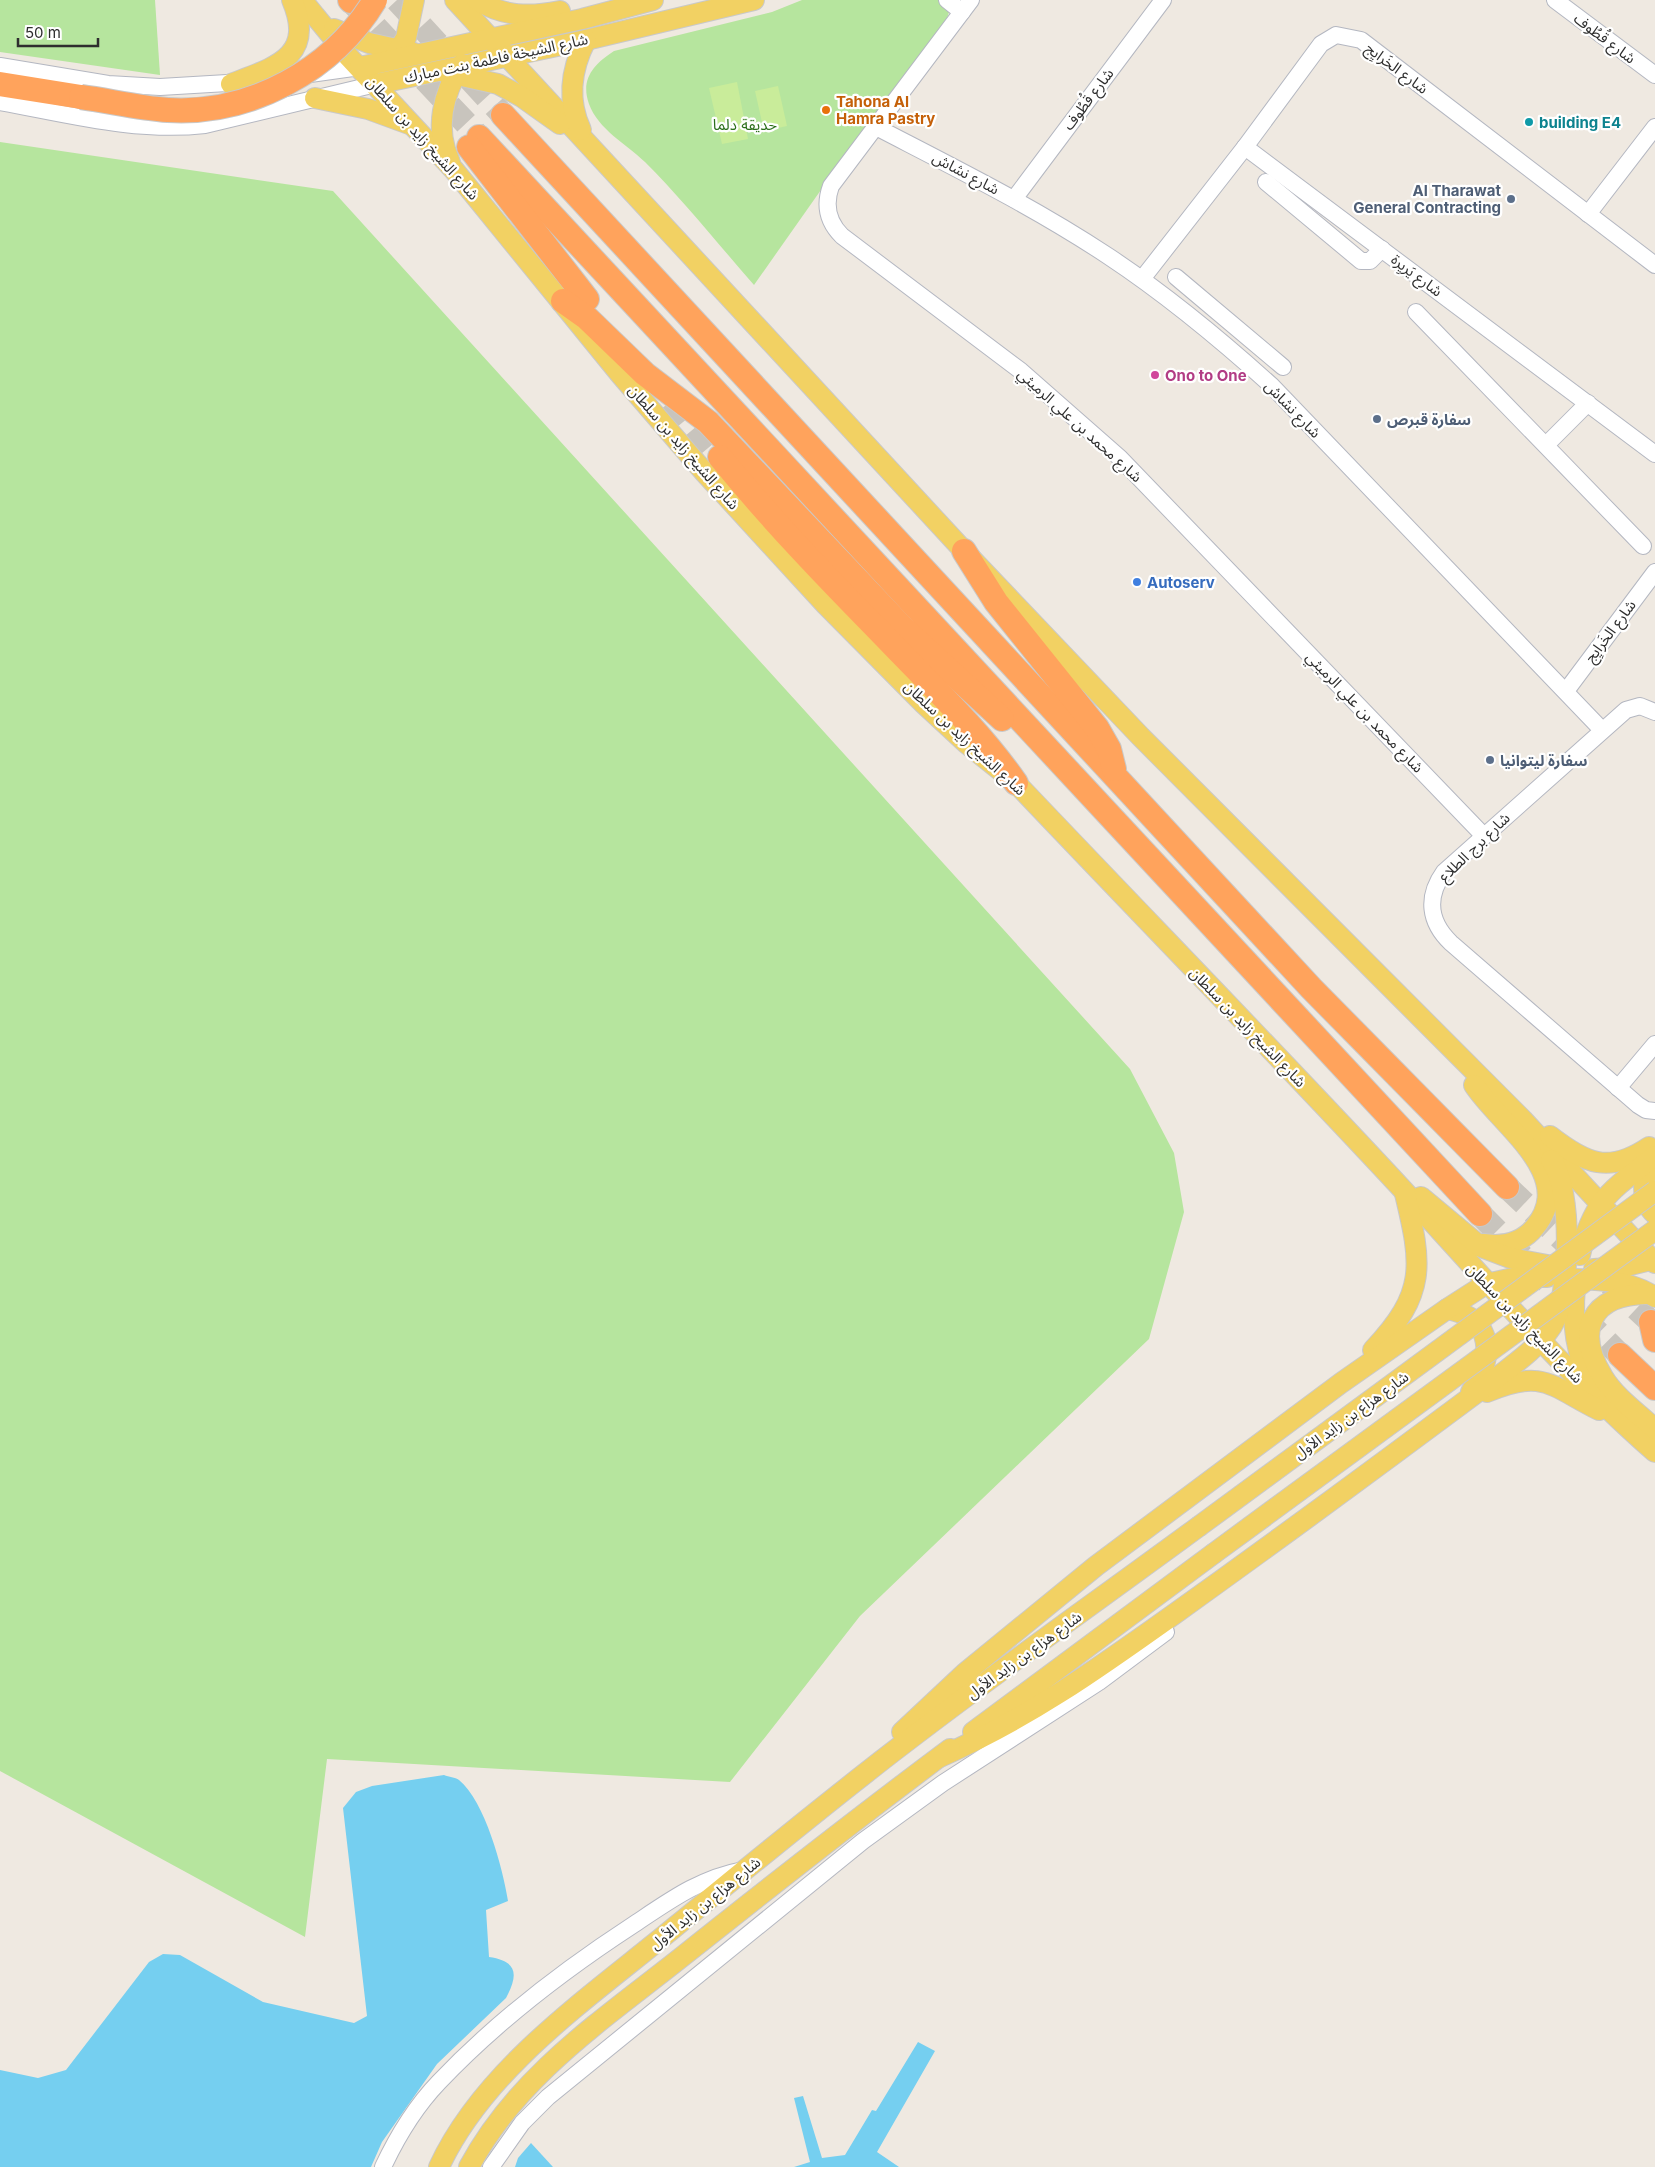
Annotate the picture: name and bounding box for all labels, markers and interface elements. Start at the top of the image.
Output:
street label: شارع قُطُوف [1568,7,1641,70]
scale bar [18,15,98,47]
text: 50 m [25,23,61,42]
street label: شارع الشيخة فاطمة بنت مبارك [402,29,590,90]
street label: شارع الخَرايِج [1360,38,1432,100]
street label: شارع قُطُوف [1057,63,1120,136]
street label: شارع الشيخ زايد بن سلطان [360,72,484,206]
place label: Tahona Al Hamra Pastry [836,92,935,128]
marker: Tahona Al Hamra Pastry [820,104,832,116]
place label: building E4 [1539,113,1621,132]
park label: حديقة دلما [713,115,777,134]
marker: building E4 [1523,116,1535,128]
street label: شارع نشاش [928,148,1003,201]
place label: Al Tharawat General Contracting [1353,181,1502,217]
marker: Al Tharawat General Contracting [1505,193,1517,205]
street label: شارع يَريِرة [1386,250,1447,303]
street label: شارع محمد بن علي الرميثي [1012,364,1146,488]
place label: Ono to One [1165,366,1247,385]
marker: Ono to One [1149,369,1161,381]
street label: شارع نشاش [1259,376,1325,444]
street label: شارع الشيخ زايد بن سلطان [622,381,744,516]
place label: سفارة قبرص [1387,410,1471,429]
marker: سفارة قبرص [1371,413,1383,425]
place label: Autoserv [1147,573,1215,592]
marker: Autoserv [1131,576,1143,588]
street label: شارع الخَرايِج [1580,596,1642,668]
street label: شارع محمد بن علي الرميثي [1300,647,1428,779]
street label: شارع الشيخ زايد بن سلطان [898,677,1030,802]
place label: سفارة ليتوانيا [1500,751,1587,770]
marker: سفارة ليتوانيا [1484,754,1496,766]
street label: شارع برج الطلاع [1434,808,1516,888]
street label: شارع الشيخ زايد بن سلطان [1184,963,1310,1093]
street label: شارع الشيخ زايد بن سلطان [1461,1259,1587,1389]
street label: شارع هزاع بن زايد الأول [1290,1367,1414,1465]
street label: شارع هزاع بن زايد الأول [963,1607,1087,1705]
street label: شارع هزاع بن زايد الأول [646,1852,766,1956]

